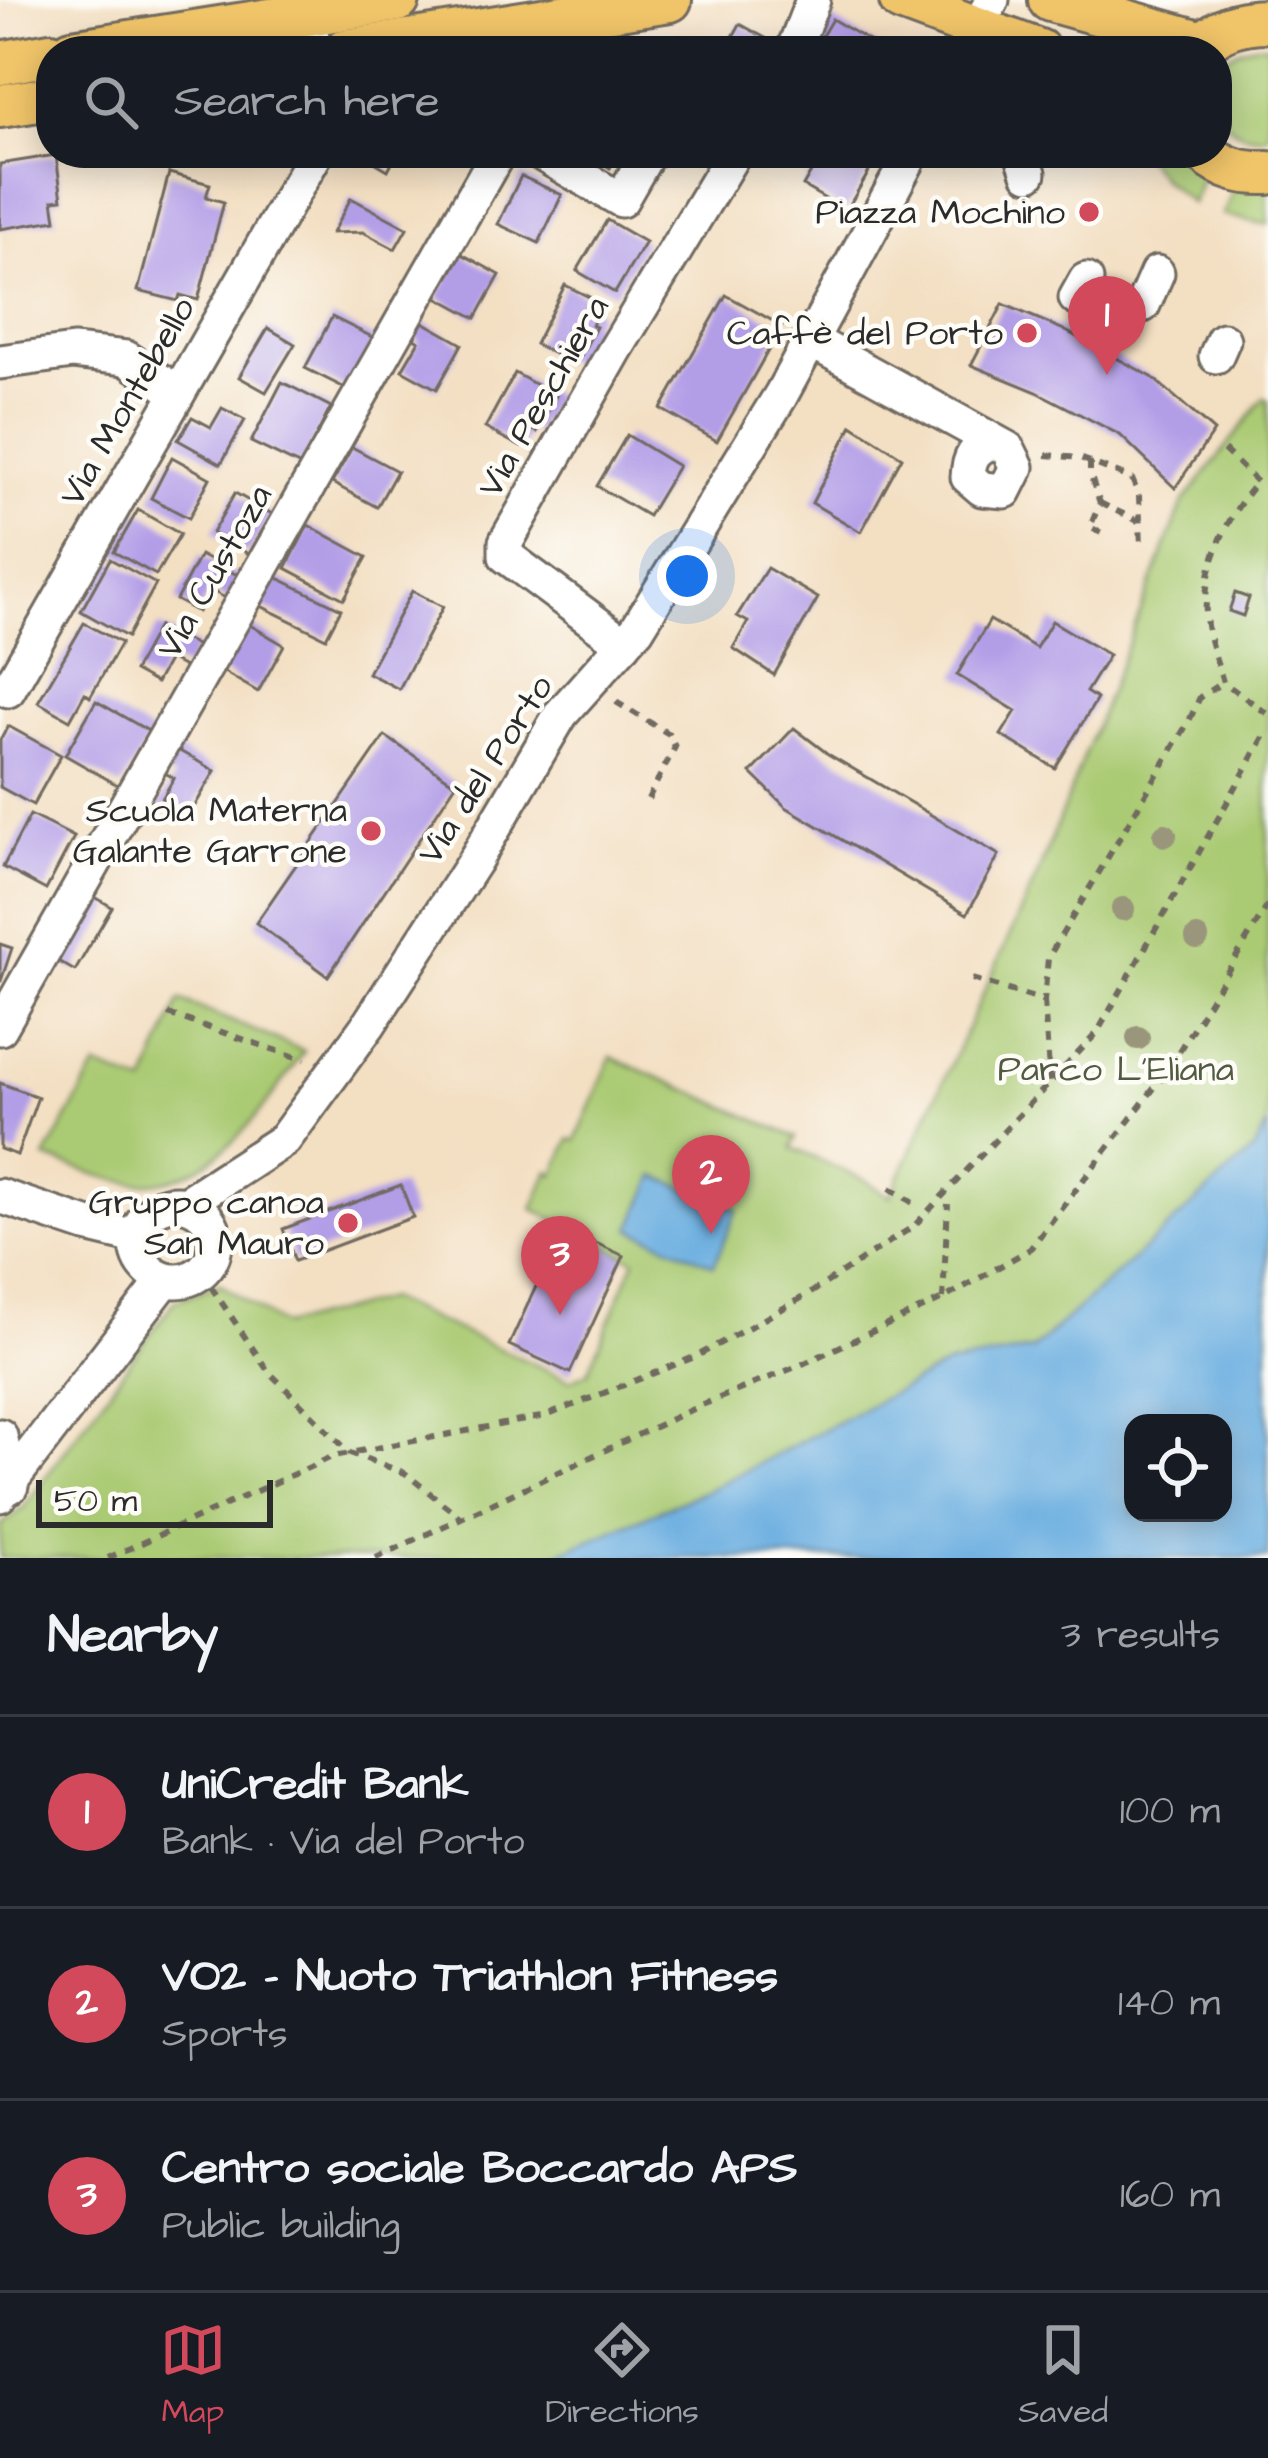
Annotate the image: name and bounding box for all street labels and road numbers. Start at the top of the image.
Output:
street label: Via Peschiera [466,287,622,507]
street label: Via Montebello [47,288,209,516]
street label: Via Custoza [145,475,285,669]
street label: Via del Porto [406,665,566,875]

